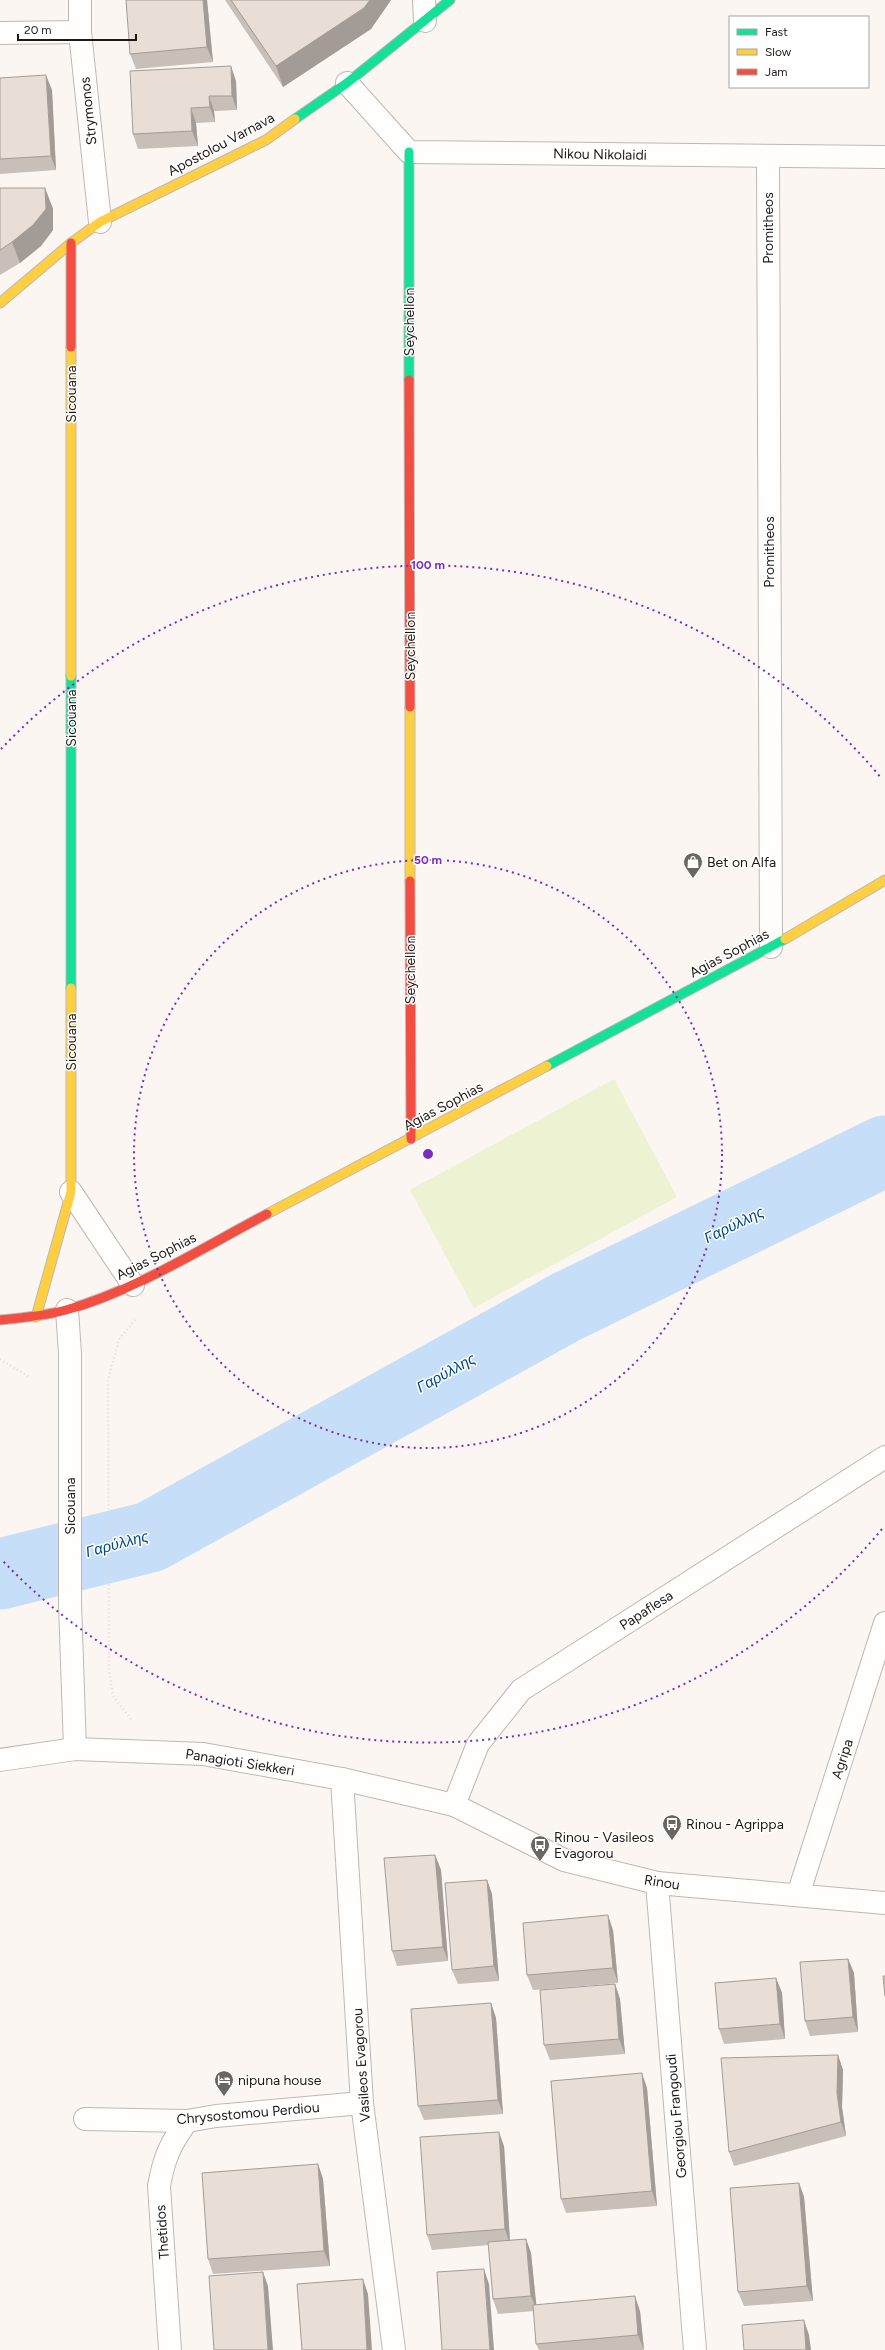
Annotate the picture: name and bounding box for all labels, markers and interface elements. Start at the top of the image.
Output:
scale bar [18,16,136,42]
legend [729,16,869,88]
text: 20 m [24,23,52,37]
text: Fast [765,25,788,39]
text: Slow [765,45,792,59]
text: Jam [765,65,788,79]
street label: Strymonos [76,76,101,146]
street label: Apostolou Varnava [165,109,277,180]
street label: Nikou Nikolaidi [553,145,647,164]
street label: Promitheos [760,192,777,264]
street label: Seychellon [401,288,418,356]
street label: Sicouana [63,365,80,423]
street label: Promitheos [761,516,778,588]
text: 100 m [411,558,445,572]
street label: Seychellon [402,612,419,680]
street label: Sicouana [63,689,80,747]
shop icon: Bet on Alfa [682,851,704,879]
text: 50 m [414,853,442,867]
place label: Bet on Alfa [707,854,776,871]
street label: Agias Sophias [687,925,772,982]
street label: Seychellon [402,936,419,1004]
street label: Sicouana [63,1013,80,1071]
street label: Agias Sophias [401,1078,486,1135]
centre of rings [421,1147,435,1161]
water label: Γαρύλλης [701,1203,767,1247]
street label: Agias Sophias [113,1229,199,1284]
water label: Γαρύλλης [413,1349,479,1396]
street label: Sicouana [62,1477,79,1535]
water label: Γαρύλλης [84,1527,151,1561]
street label: Papaflesa [616,1587,676,1634]
street label: Agripa [828,1737,857,1781]
street label: Panagioti Siekkeri [184,1745,296,1780]
bus stop icon: Rinou - Agrippa [661,1813,683,1841]
place label: Rinou - Agrippa [686,1816,784,1833]
place label: Rinou - Vasileos Evagorou [554,1829,654,1862]
bus stop icon: Rinou - Vasileos Evagorou [529,1834,551,1862]
street label: Rinou [643,1871,681,1894]
street label: Vasileos Evagorou [349,2007,374,2123]
street label: Georgiou Frangoudi [663,2053,690,2179]
hotel icon: nipuna house [213,2069,235,2097]
place label: nipuna house [238,2072,322,2089]
street label: Chrysostomou Perdiou [176,2099,320,2128]
street label: Thetidos [152,2204,173,2260]

